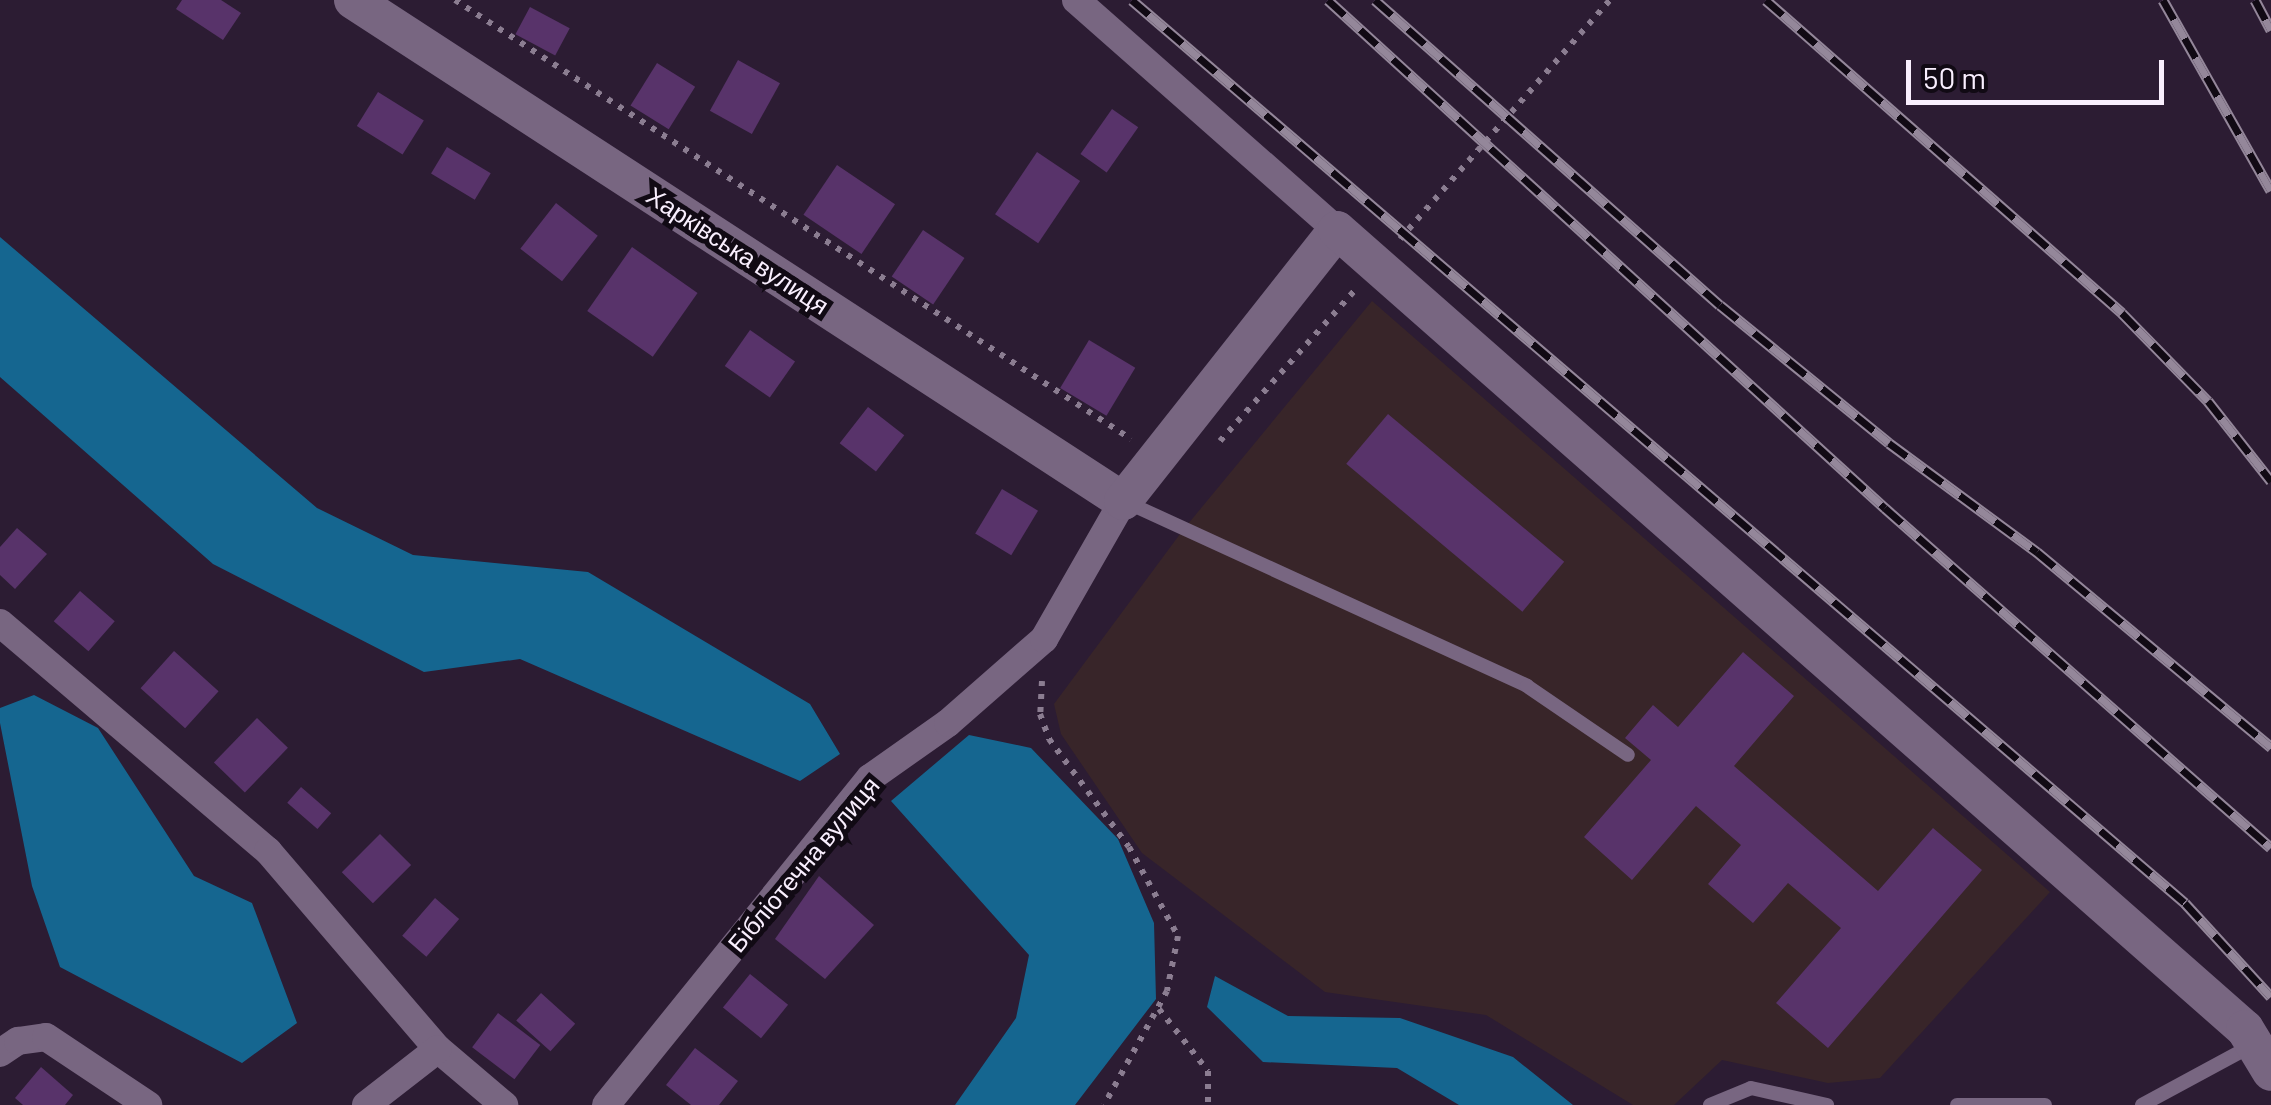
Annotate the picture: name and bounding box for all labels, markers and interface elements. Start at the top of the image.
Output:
scale bar [1911,40,2168,102]
text: 50 m [1923,59,1986,95]
street label: Харківська вулиця [641,180,835,320]
street label: Бібліотечна вулиця [721,770,885,958]

